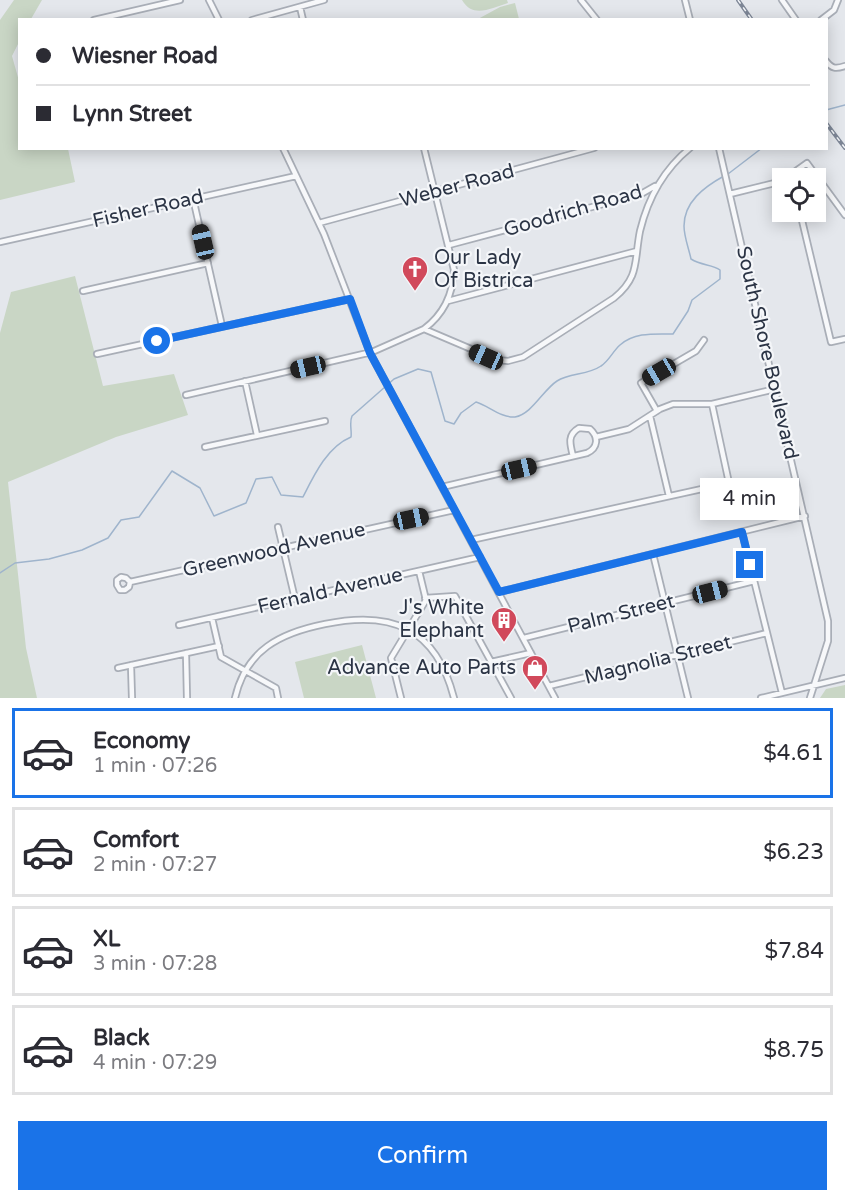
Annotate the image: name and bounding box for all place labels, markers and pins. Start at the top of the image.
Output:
place label: Our Lady Of Bistrica [434,246,533,293]
church icon: Our Lady Of Bistrica [400,254,430,292]
place label: J's White Elephant [399,596,484,643]
building icon: J's White Elephant [489,605,519,643]
shop icon: Advance Auto Parts [520,653,550,691]
place label: Advance Auto Parts [327,656,516,680]

